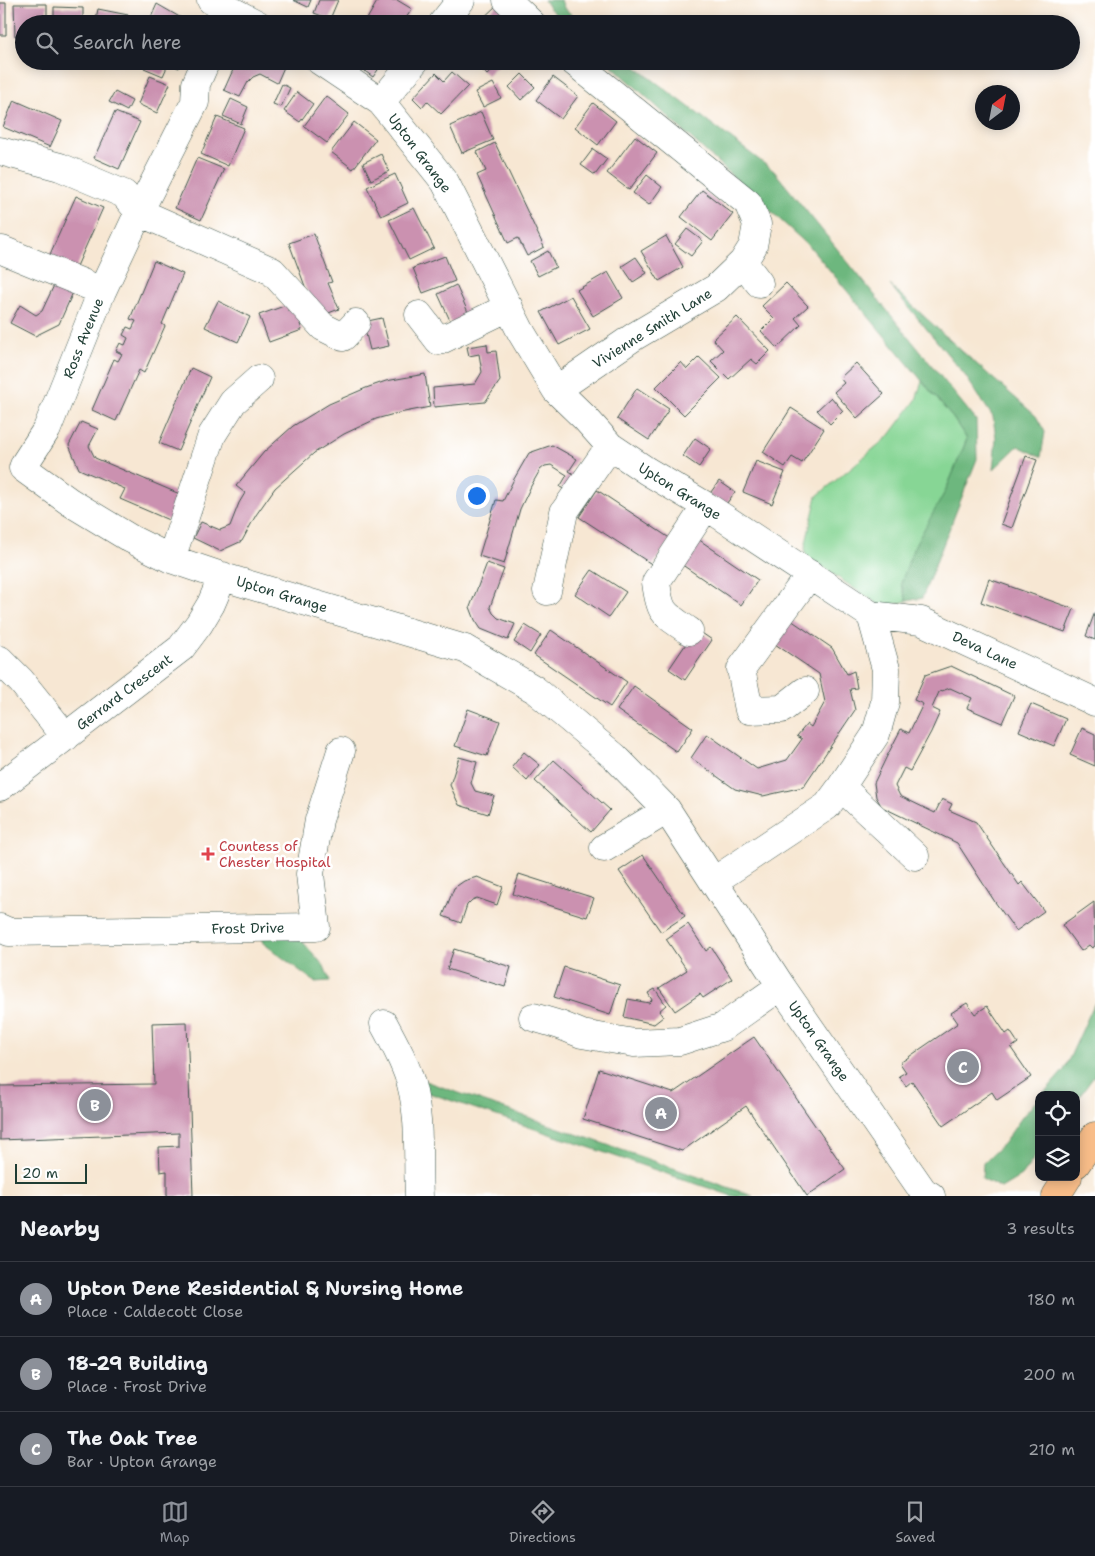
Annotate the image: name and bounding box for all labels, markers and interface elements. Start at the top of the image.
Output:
search box [15,15,1080,70]
icon: search [33,29,61,57]
text: Search here [73,30,182,55]
north arrow [975,85,1020,130]
street label: Upton Grange [384,110,456,196]
street label: Vivienne Smith Lane [589,284,715,372]
street label: Ross Avenue [59,295,107,381]
street label: Upton Grange [635,458,725,524]
your location [464,483,490,509]
street label: Upton Grange [234,572,330,616]
street label: Deva Lane [949,627,1021,673]
street label: Gerrard Crescent [72,650,176,734]
place label: Countess of Chester Hospital [219,837,331,871]
marker: Countess of Chester Hospital [201,847,215,861]
street label: Frost Drive [211,918,285,938]
street label: Upton Grange [785,997,854,1085]
pin: C [947,1048,979,1086]
pin: B [79,1086,111,1124]
map controls [1035,1091,1080,1181]
button: locate [1035,1091,1080,1136]
pin: A [645,1094,677,1132]
button: layers [1035,1136,1080,1181]
scale bar [15,1161,88,1184]
text: 20 m [22,1164,58,1182]
text: Nearby [20,1215,100,1243]
text: 3 results [1006,1218,1075,1239]
text: Upton Dene Residential & Nursing Home [67,1276,463,1301]
text: A [30,1289,42,1310]
text: 180 m [1027,1289,1075,1310]
text: Place · Caldecott Close [67,1301,243,1322]
text: 18-29 Building [67,1351,208,1376]
text: B [31,1364,41,1385]
text: 200 m [1023,1364,1075,1385]
text: Place · Frost Drive [67,1376,207,1397]
text: The Oak Tree [67,1426,198,1451]
text: C [31,1439,41,1460]
text: 210 m [1028,1439,1075,1460]
text: Bar · Upton Grange [67,1451,217,1472]
tab: Map [160,1498,190,1546]
tab: Directions [509,1498,576,1546]
tab: Saved [896,1498,935,1546]

